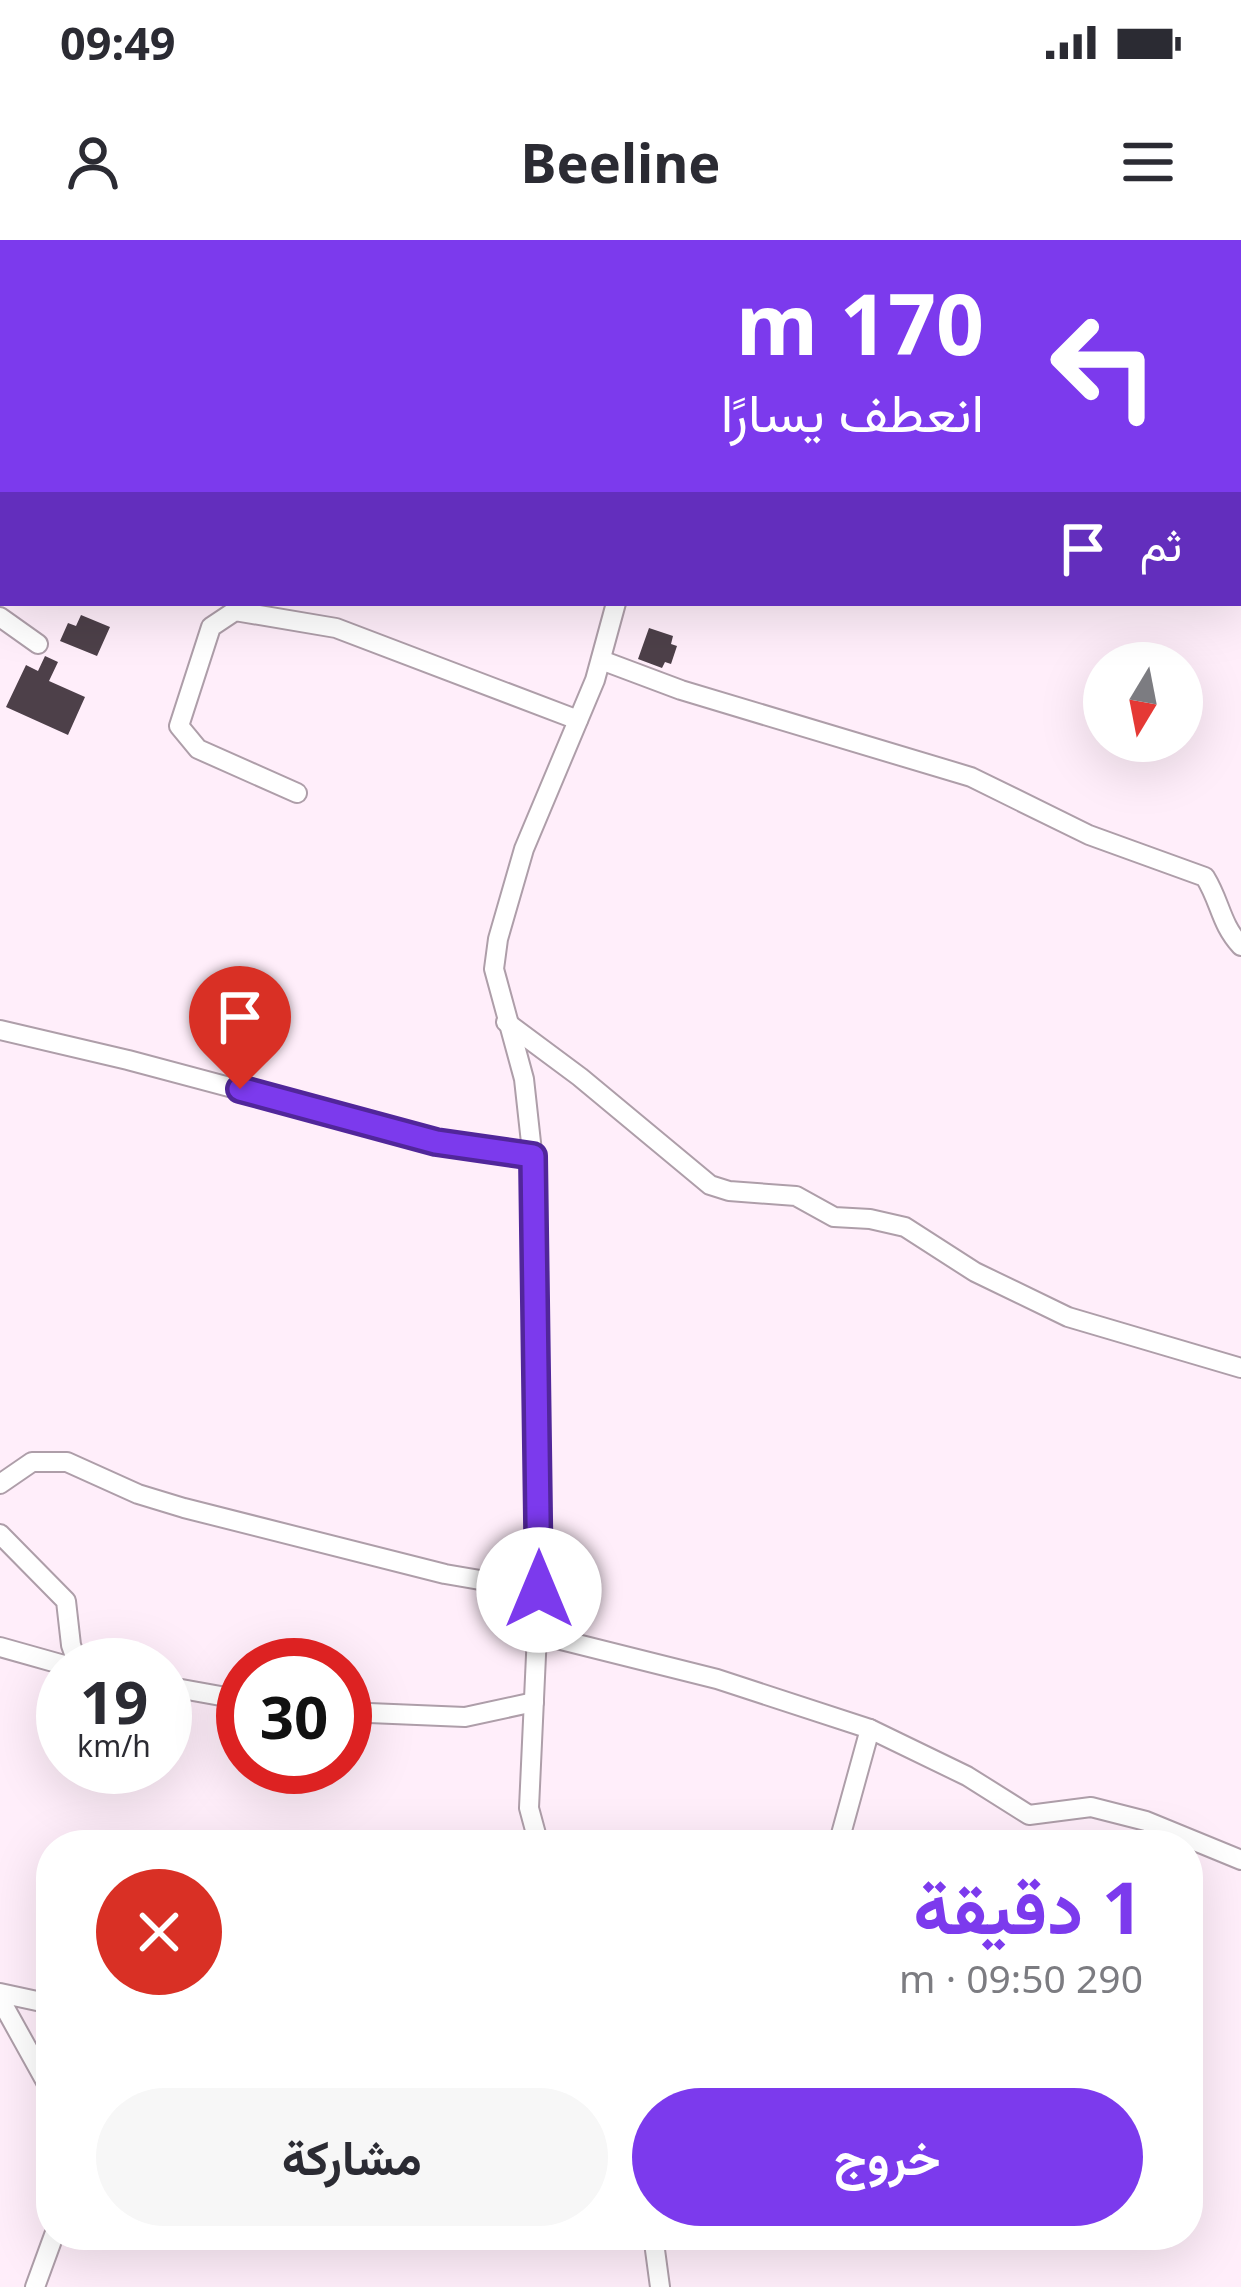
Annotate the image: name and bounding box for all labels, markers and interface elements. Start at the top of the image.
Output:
text: 09:49 [60,12,176,73]
text: Beeline [521,125,720,199]
icon: person [60,129,126,195]
icon: menu [1115,129,1181,195]
text: 170 m [736,265,984,380]
icon: left [1026,288,1182,444]
text: انعطف يسارًا [721,374,984,448]
text: ثم [1140,513,1182,574]
icon: arrive [1050,516,1116,582]
north arrow [1083,642,1203,762]
map controls [1083,642,1203,762]
pin [189,966,291,1089]
icon: arrive [207,984,273,1050]
position arrow [476,1527,602,1653]
speed limit sign: 30 [216,1638,372,1794]
text: 19 [80,1660,148,1742]
text: km/h [77,1725,151,1766]
text: 1 دقيقة [913,1857,1143,1955]
button: close [96,1869,222,1995]
text: 290 m · 09:50 [899,1951,1143,2004]
button: مشاركة [96,2088,608,2226]
button: خروج [632,2088,1143,2226]

